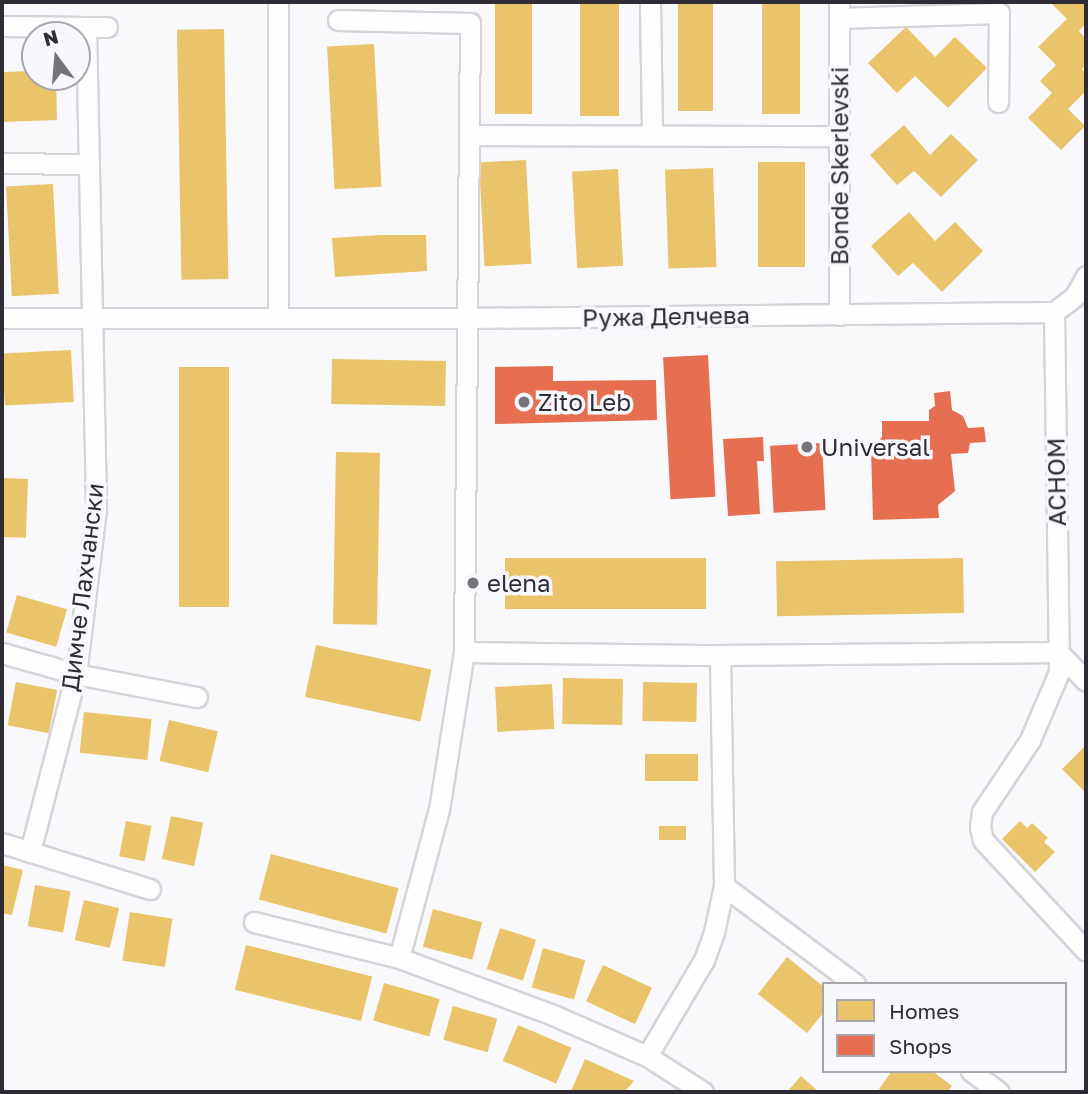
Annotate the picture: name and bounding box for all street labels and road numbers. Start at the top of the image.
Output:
street label: Bonde Skerlevski [825,67,853,265]
street label: Ружа Делчева [582,300,750,332]
street label: АСНОМ [1041,437,1071,527]
street label: Димче Лахчански [55,481,109,693]

